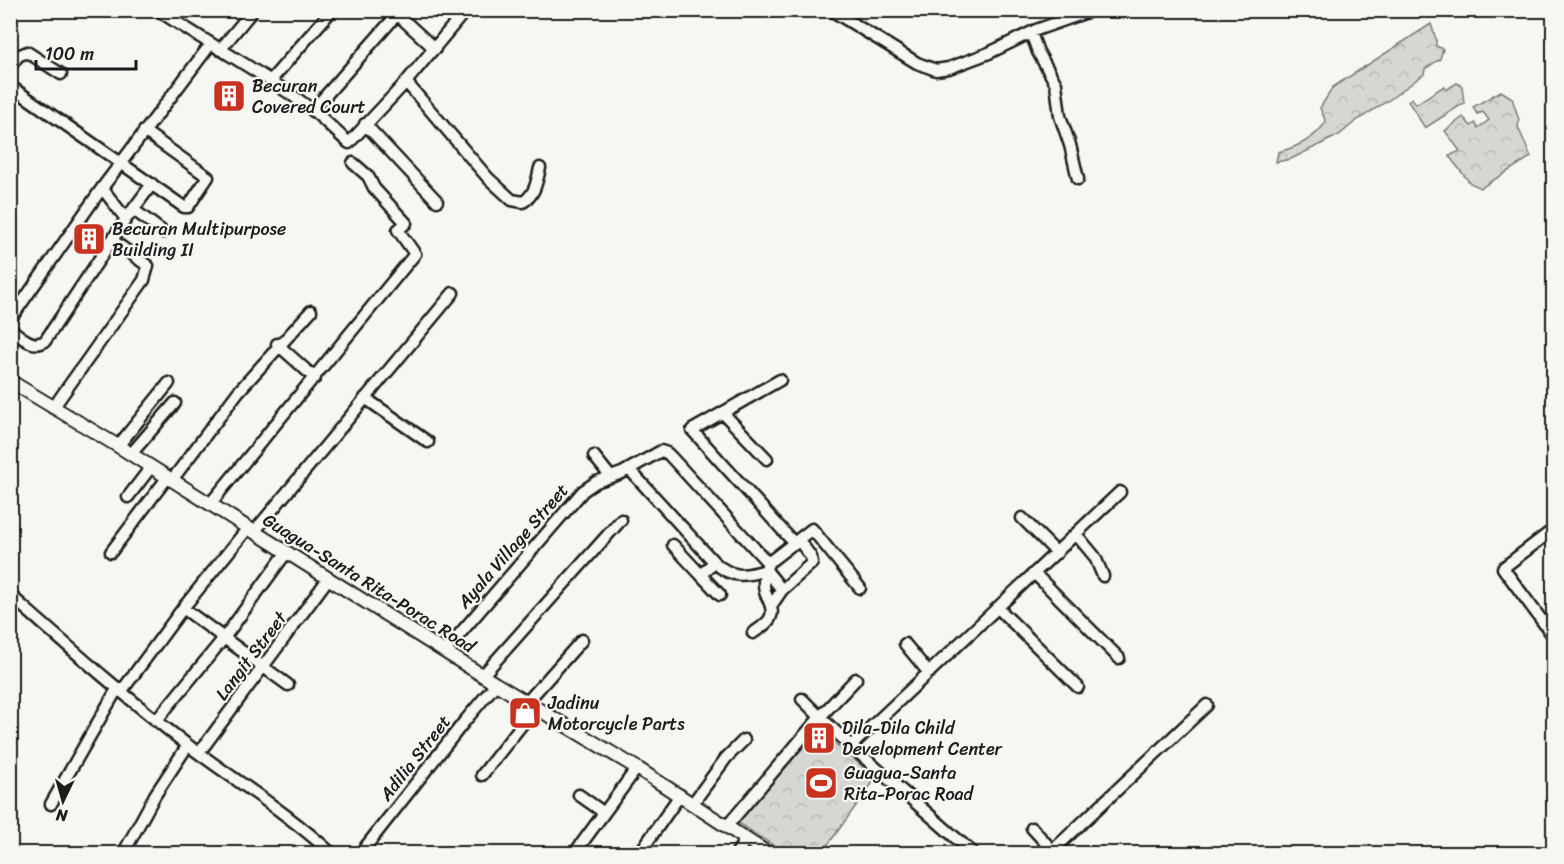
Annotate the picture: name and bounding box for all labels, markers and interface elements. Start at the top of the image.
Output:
scale bar [36,33,136,71]
text: 100 m [45,38,94,70]
place label: Becuran Covered Court [252,70,366,123]
building icon: Becuran Covered Court [211,78,247,114]
place label: Becuran Multipurpose Building II [112,213,286,266]
building icon: Becuran Multipurpose Building II [71,221,107,257]
street label: Ayala Village Street [449,476,577,617]
street label: Guagua-Santa Rita-Porac Road [256,504,483,663]
street label: Langit Street [207,604,296,707]
place label: Jadinu Motorcycle Parts [547,687,685,740]
shop icon: Jadinu Motorcycle Parts [507,695,543,731]
street label: Adilia Street [370,708,459,809]
place label: Dila-Dila Child Development Center [842,712,1004,765]
building icon: Dila-Dila Child Development Center [801,720,837,756]
place label: Guagua-Santa Rita-Porac Road [844,757,975,810]
sports icon: Guagua-Santa Rita-Porac Road [803,765,839,801]
north arrow [33,771,93,831]
text: N [54,800,70,830]

